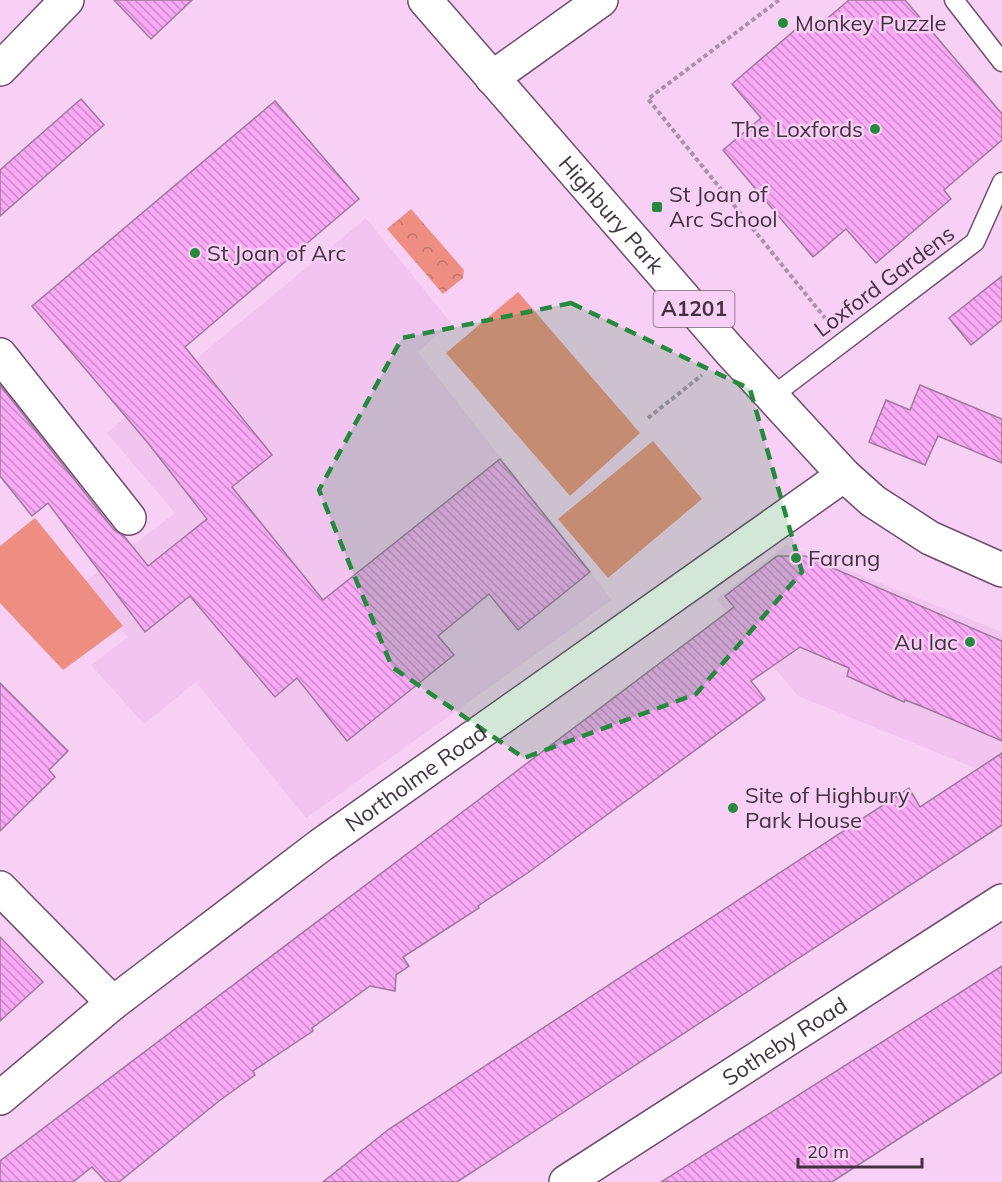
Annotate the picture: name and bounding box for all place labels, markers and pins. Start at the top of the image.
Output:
place label: Monkey Puzzle [795,9,947,37]
marker: Monkey Puzzle [776,16,790,30]
place label: The Loxfords [732,115,863,143]
marker: The Loxfords [868,122,882,136]
place label: St Joan of Arc School [669,180,778,233]
marker: St Joan of Arc School [650,200,664,214]
place label: St Joan of Arc [207,239,346,267]
marker: St Joan of Arc [188,246,202,260]
place label: Farang [808,544,880,572]
marker: Farang [789,551,803,565]
place label: Au lac [894,628,958,656]
marker: Au lac [963,635,977,649]
place label: Site of Highbury Park House [745,781,910,834]
marker: Site of Highbury Park House [726,801,740,815]

